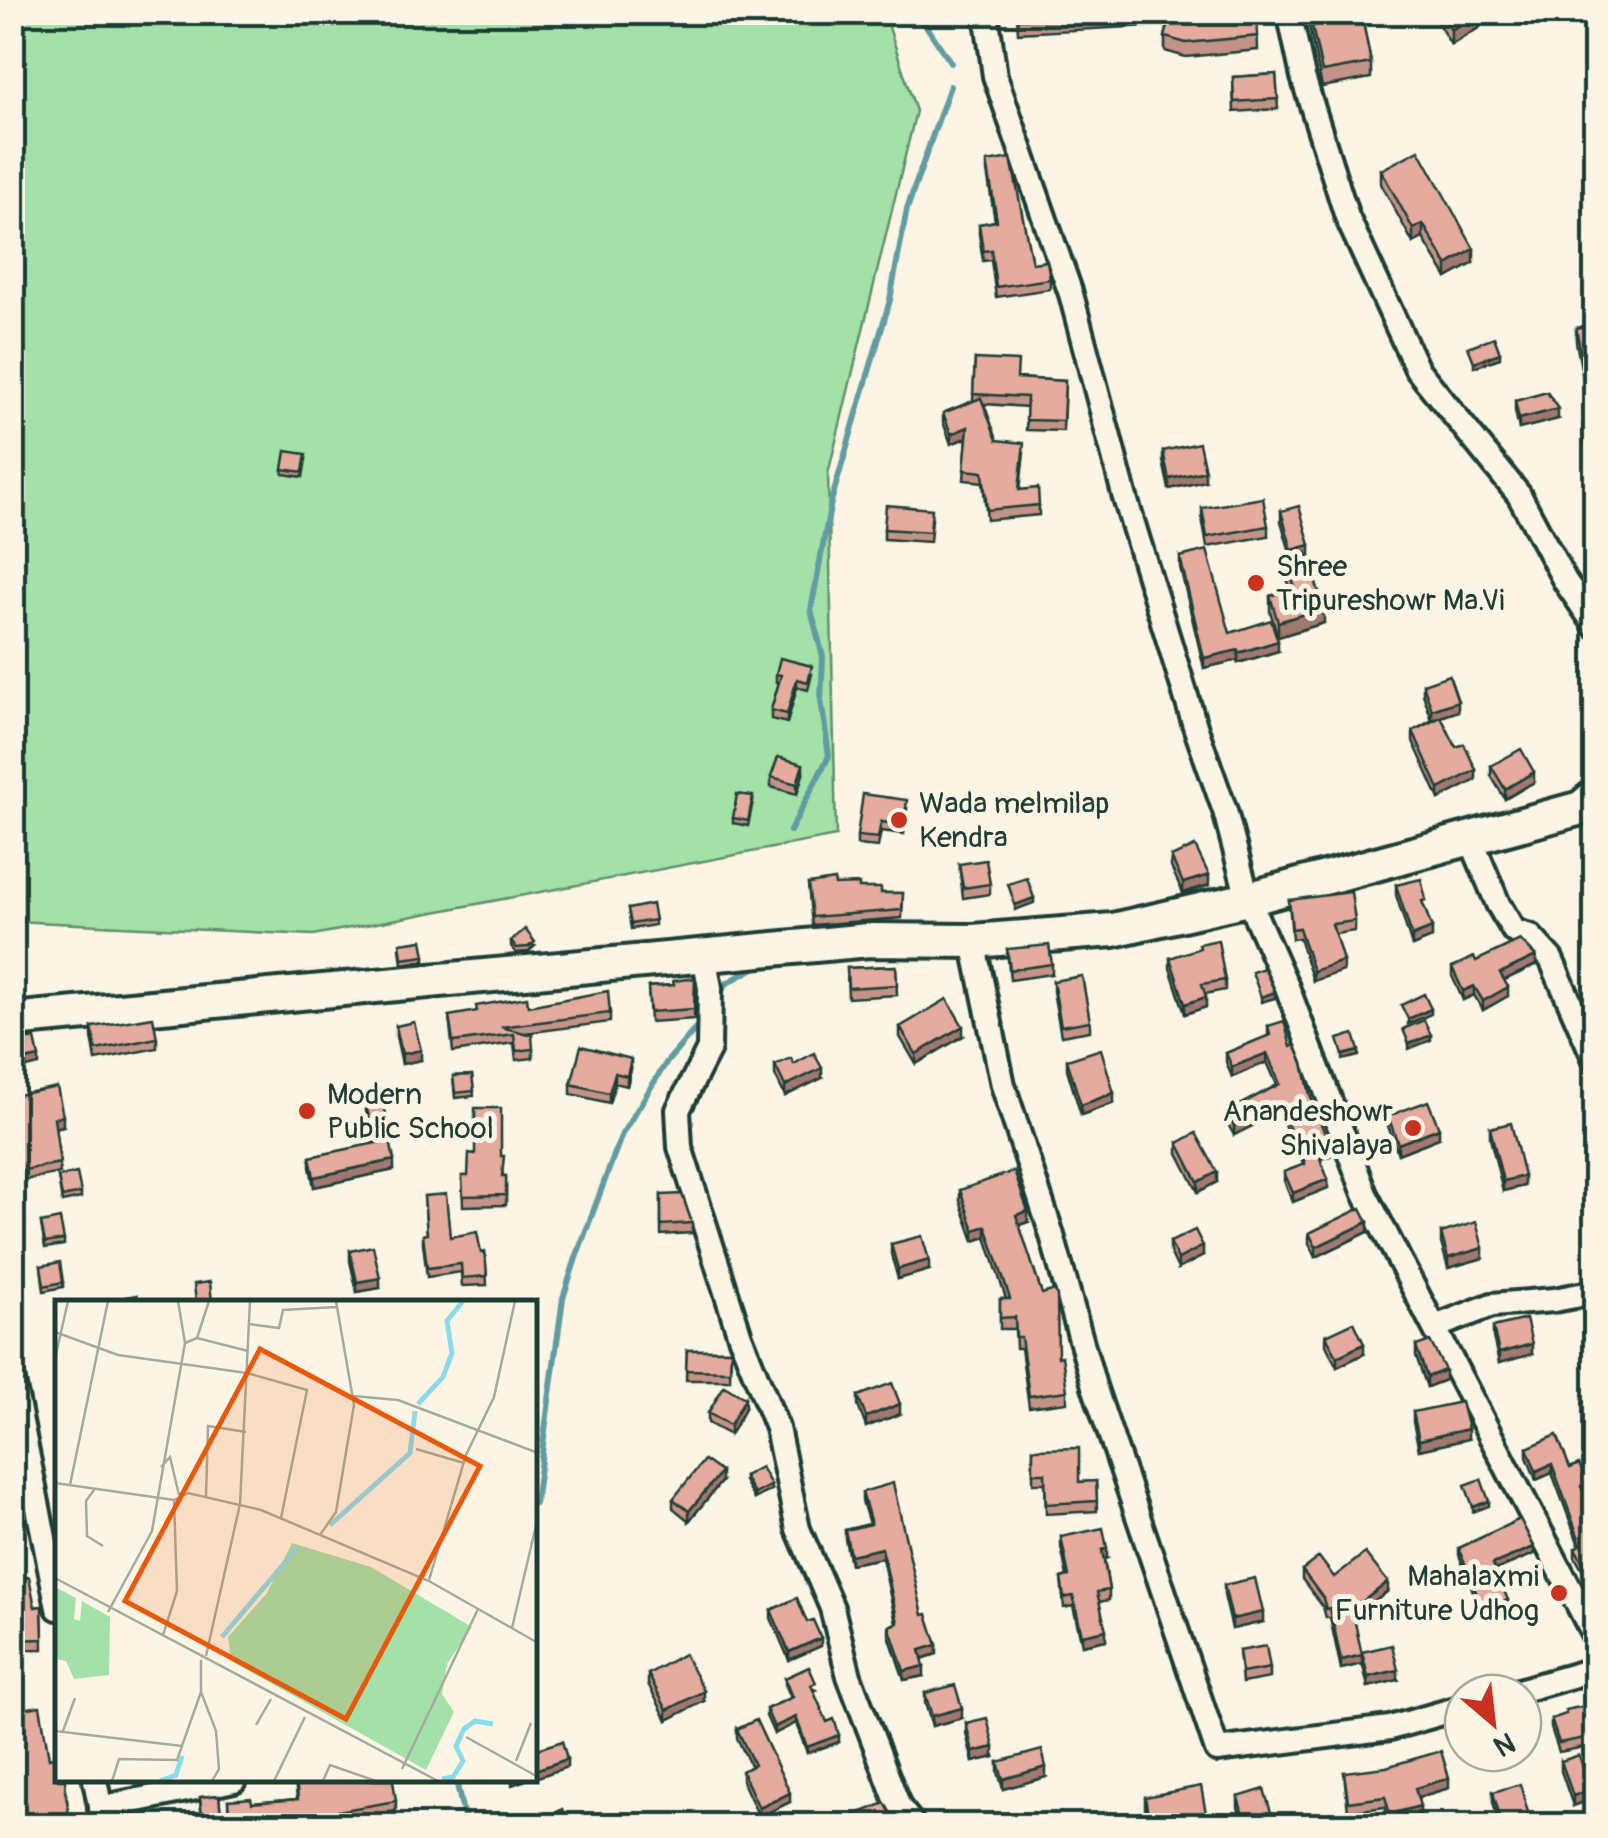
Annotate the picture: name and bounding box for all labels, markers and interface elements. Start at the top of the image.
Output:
place label: Shree Tripureshowr Ma.Vi [1276,548,1505,619]
marker: Shree Tripureshowr Ma.Vi [1245,572,1267,594]
place label: Wada melmilap Kendra [919,785,1110,856]
marker: Wada melmilap Kendra [888,809,910,831]
place label: Modern Public School [327,1076,494,1147]
place label: Anandeshowr Shivalaya [1222,1093,1393,1164]
marker: Modern Public School [296,1100,318,1122]
marker: Anandeshowr Shivalaya [1402,1117,1424,1139]
inset map [55,1300,538,1783]
place label: Mahalaxmi Furniture Udhog [1334,1558,1539,1629]
marker: Mahalaxmi Furniture Udhog [1548,1582,1570,1604]
north arrow [1443,1673,1543,1773]
text: N [1487,1724,1521,1764]

